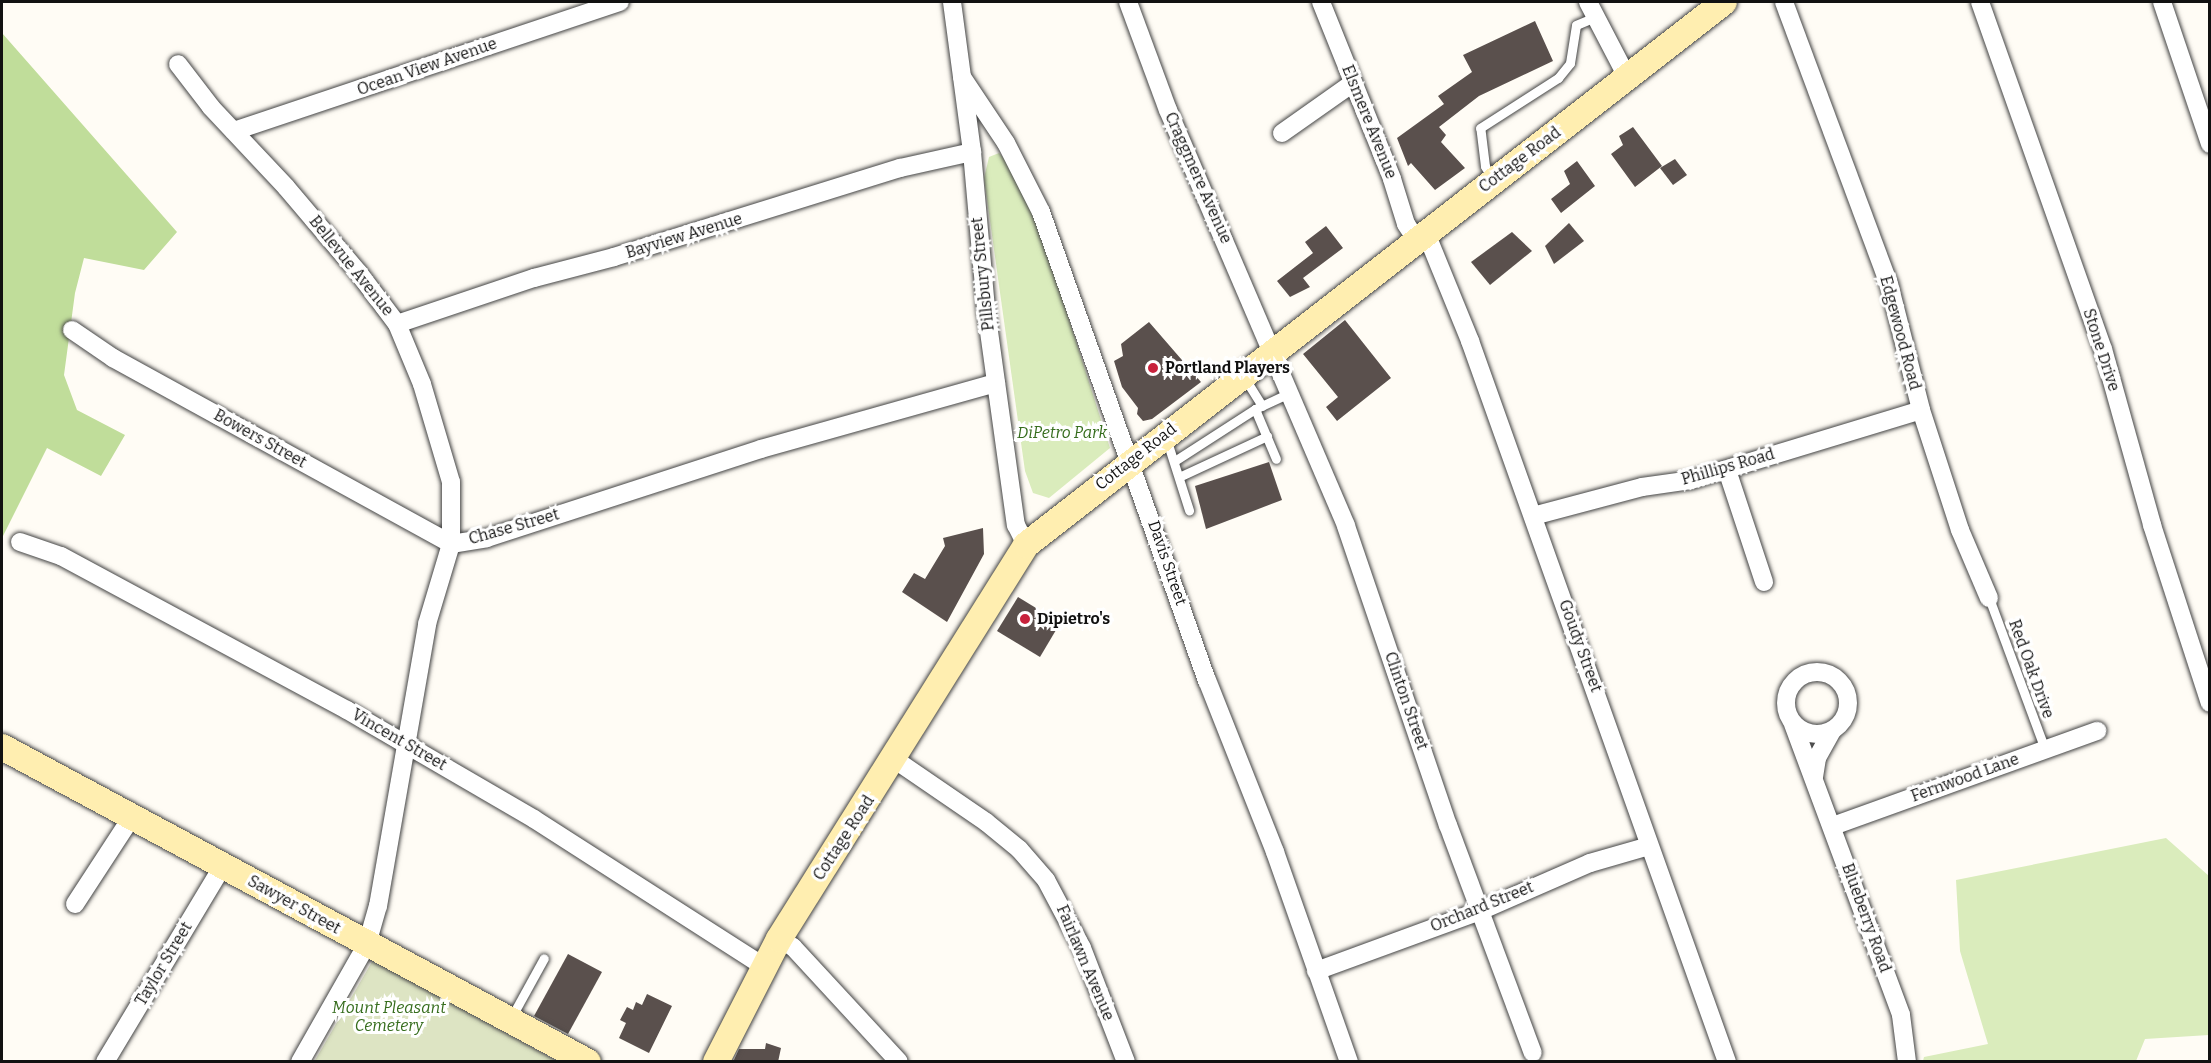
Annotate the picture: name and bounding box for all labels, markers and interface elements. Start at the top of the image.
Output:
street label: Ocean View Avenue [355,34,499,100]
street label: Elsmere Avenue [1337,62,1401,182]
street label: Craggmere Avenue [1160,109,1236,247]
street label: Cottage Road [1475,123,1565,197]
street label: Bayview Avenue [623,209,745,263]
street label: Bellevue Avenue [305,212,397,320]
street label: Pillsbury Street [967,216,999,332]
street label: Edgewood Road [1876,274,1924,392]
street label: Stone Drive [2079,306,2123,394]
place label: Portland Players [1165,358,1290,378]
marker: Portland Players [1146,361,1160,375]
street label: Bowers Street [210,406,310,472]
street label: Cottage Road [1092,419,1180,495]
park label: DiPetro Park [1017,423,1107,443]
street label: Phillips Road [1679,445,1777,489]
street label: Chase Street [466,505,562,549]
street label: Davis Street [1143,518,1191,608]
street label: Goudy Street [1554,597,1606,695]
place label: Dipietro's [1037,609,1110,629]
marker: Dipietro's [1018,612,1032,626]
street label: Red Oak Drive [2004,617,2058,721]
street label: Clinton Street [1380,649,1432,753]
street label: Vincent Street [348,705,450,775]
street label: Fernwood Lane [1908,750,2022,806]
street label: Cottage Road [809,792,879,884]
street label: Blueberry Road [1837,861,1895,975]
street label: Sawyer Street [244,872,344,938]
street label: Orchard Street [1428,878,1536,936]
street label: Fairlawn Avenue [1052,902,1118,1024]
street label: Taylor Street [131,919,197,1009]
park label: Mount Pleasant Cemetery [332,998,446,1036]

